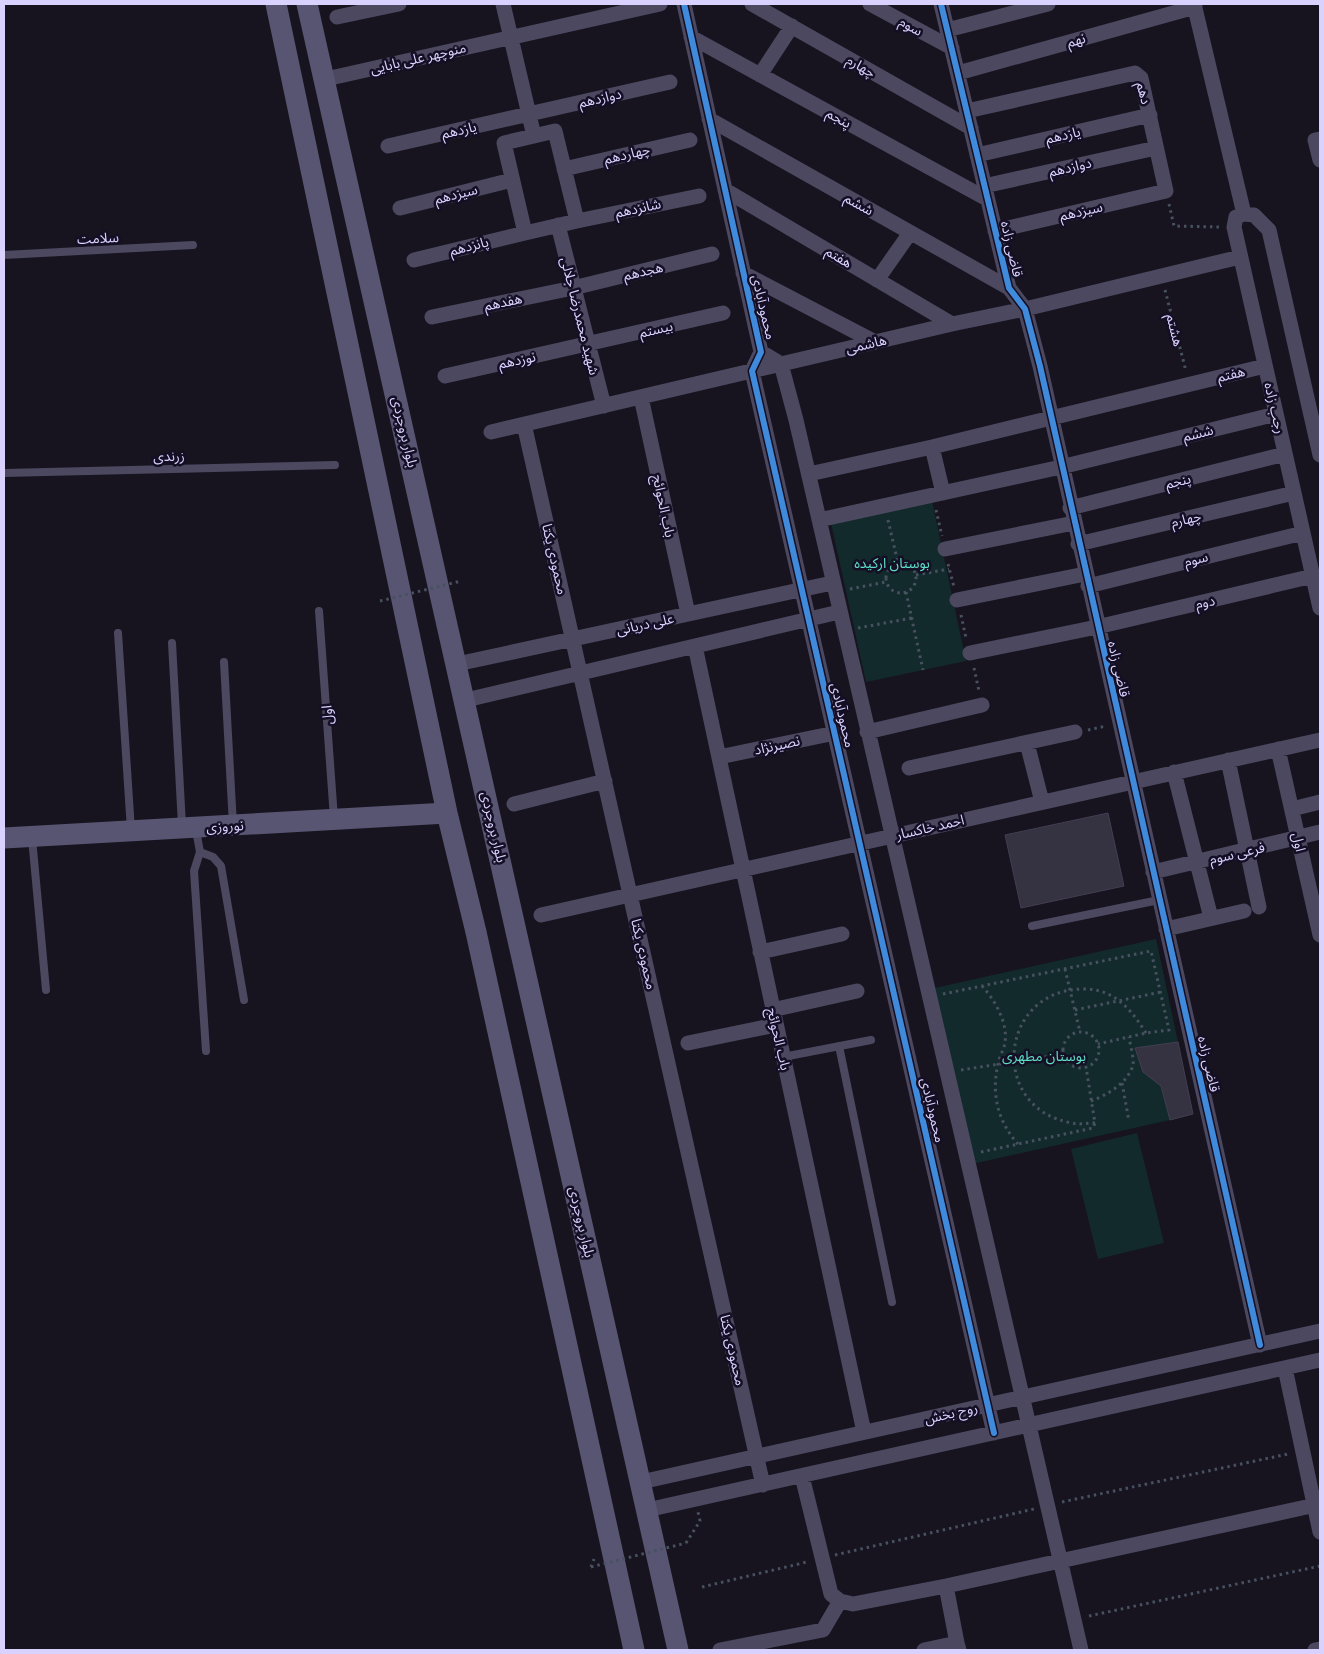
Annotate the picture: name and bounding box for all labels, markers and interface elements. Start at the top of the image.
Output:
street label: سوم [895,13,926,42]
street label: نهم [1065,30,1088,53]
street label: منوچهر علی بابایی [368,39,468,79]
street label: چهارم [842,51,878,83]
street label: دهم [1130,80,1155,107]
street label: دوازدهم [577,85,624,114]
street label: پنجم [822,105,854,134]
street label: یازدهم [440,118,479,145]
street label: یازدهم [1044,123,1083,150]
street label: چهاردهم [602,141,652,170]
street label: دوازدهم [1047,154,1094,183]
street label: سیزدهم [433,181,480,210]
street label: ششم [840,190,876,221]
street label: شانزدهم [614,195,663,224]
street label: سیزدهم [1058,198,1105,227]
street label: قاضی زاده [997,219,1026,279]
street label: سلامت [77,229,119,248]
street label: پانزدهم [448,233,491,261]
street label: هفتم [821,243,855,274]
street label: شهید محمدرضا جلالی [557,255,602,377]
street label: هجدهم [622,259,665,286]
street label: محمودآبادی [748,273,779,341]
street label: هفدهم [483,290,524,317]
street label: هشتم [1160,312,1187,349]
street label: بیستم [638,317,675,344]
street label: هاشمی [844,332,888,357]
street label: نوزدهم [497,348,538,375]
street label: هفتم [1215,363,1247,388]
street label: رجب زاده [1260,381,1289,435]
street label: بلوار بروجردی [388,395,421,470]
street label: ششم [1181,422,1216,447]
street label: زرندی [153,448,185,465]
street label: پنجم [1164,470,1193,495]
street label: باب الحوائج [647,473,679,540]
street label: چهارم [1169,508,1203,533]
street label: محمودی یکتا [538,522,571,596]
street label: سوم [1182,548,1210,573]
park label: بوستان ارکیده [854,555,930,572]
street label: دوم [1194,592,1217,615]
street label: علی دریانی [615,610,676,639]
street label: قاضی زاده [1104,639,1133,699]
street label: محمودآبادی [827,681,858,749]
street label: اول [318,705,337,725]
street label: نصیرنژاد [753,732,802,759]
street label: بلوار بروجردی [477,790,510,865]
street label: احمد خاکسار [893,811,966,844]
street label: نوروزی [206,817,244,836]
street label: اول [1288,831,1309,853]
street label: فرعی سوم [1208,839,1267,870]
street label: محمودی یکتا [627,917,660,991]
street label: باب الحوائج [761,1006,794,1073]
street label: قاضی زاده [1194,1034,1223,1094]
park label: بوستان مطهری [1002,1048,1086,1065]
street label: محمودآبادی [917,1076,948,1144]
street label: بلوار بروجردی [565,1185,598,1260]
street label: محمودی یکتا [716,1313,749,1387]
street label: روح بخش [923,1399,980,1430]

